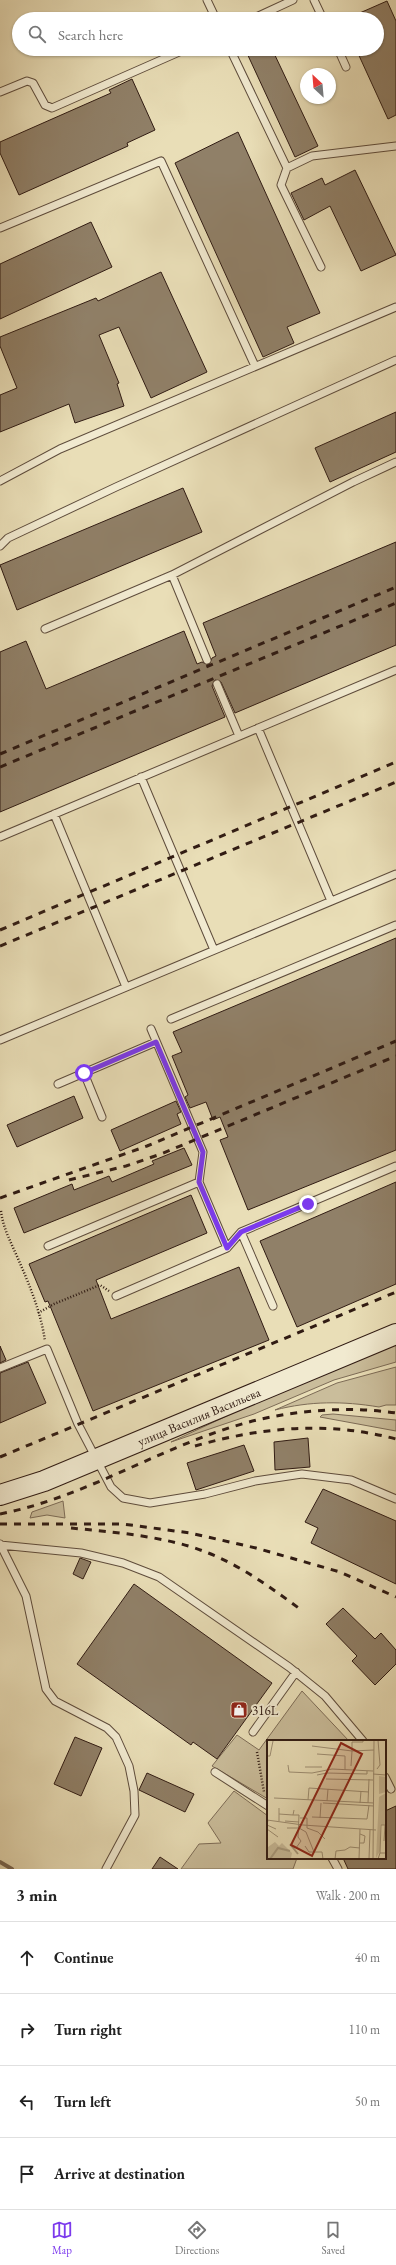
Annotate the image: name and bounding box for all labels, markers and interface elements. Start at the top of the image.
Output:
search box [12,12,384,56]
icon: search [26,23,48,45]
text: Search here [58,25,123,44]
north arrow [300,68,336,104]
route start [75,1064,93,1082]
route end [299,1195,317,1213]
street label: улица Василия Васильева [135,1383,264,1450]
shop icon: 316L [229,1700,249,1720]
place label: 316L [252,1702,279,1719]
inset map [267,1740,386,1859]
text: 3 min [16,1884,57,1906]
text: Walk · 200 m [316,1887,380,1904]
icon: ahead [16,1947,38,1969]
text: Continue [54,1948,114,1967]
text: 40 m [355,1949,380,1966]
icon: right [16,2019,38,2041]
text: Turn right [54,2020,122,2039]
text: 110 m [349,2021,380,2038]
icon: left [16,2091,38,2113]
text: Turn left [54,2092,111,2111]
text: 50 m [355,2093,380,2110]
icon: arrive [16,2163,38,2185]
text: Arrive at destination [54,2164,185,2183]
tab: Map [51,2219,73,2257]
tab: Directions [175,2219,219,2257]
tab: Saved [321,2219,345,2257]

